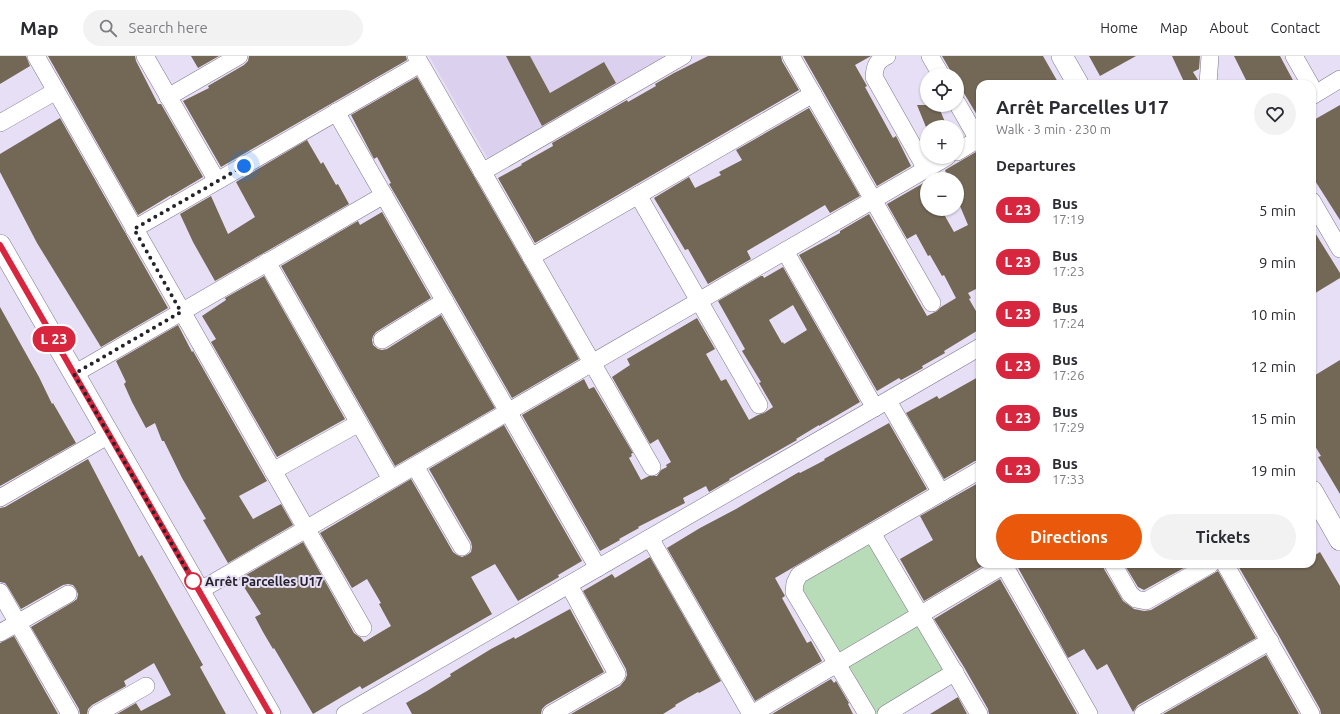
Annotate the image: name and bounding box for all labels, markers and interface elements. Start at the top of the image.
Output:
search box [83,10,363,46]
text: Map [20,17,59,39]
icon: search [97,17,119,39]
text: Search here [129,19,208,36]
text: Home [1100,20,1138,36]
text: Map [1160,20,1188,36]
text: About [1210,20,1249,36]
text: Contact [1271,20,1320,36]
map controls [920,68,964,216]
button: locate [920,68,964,112]
button: heart [1254,93,1296,135]
text: Arrêt Parcelles U17 [996,96,1169,118]
button: + [920,120,964,164]
text: Walk · 3 min · 230 m [996,122,1111,136]
your location [234,156,254,176]
text: Departures [996,157,1076,174]
button: − [920,172,964,216]
text: Bus [1052,195,1078,212]
text: L 23 [1005,202,1031,218]
text: 5 min [1259,202,1296,219]
text: 17:19 [1052,212,1085,226]
text: Bus [1052,247,1078,264]
text: L 23 [1005,254,1031,270]
text: 9 min [1259,254,1296,271]
text: 17:23 [1052,264,1085,278]
text: Bus [1052,299,1078,316]
text: L 23 [1005,306,1031,322]
text: 10 min [1250,306,1296,323]
text: 17:24 [1052,316,1085,330]
line badge: L 23 [26,326,82,352]
text: L 23 [41,331,67,347]
text: Bus [1052,351,1078,368]
text: L 23 [1005,358,1031,374]
text: 12 min [1250,358,1296,375]
text: 17:26 [1052,368,1085,382]
text: Bus [1052,403,1078,420]
text: L 23 [1005,410,1031,426]
text: 15 min [1250,410,1296,427]
text: 17:29 [1052,420,1085,434]
text: Bus [1052,455,1078,472]
text: L 23 [1005,462,1031,478]
text: 19 min [1250,462,1296,479]
text: 17:33 [1052,472,1085,486]
button: Directions [996,514,1142,560]
button: Tickets [1150,514,1296,560]
marker: Arrêt Parcelles U17 [184,572,202,590]
place label: Arrêt Parcelles U17 [205,574,323,588]

